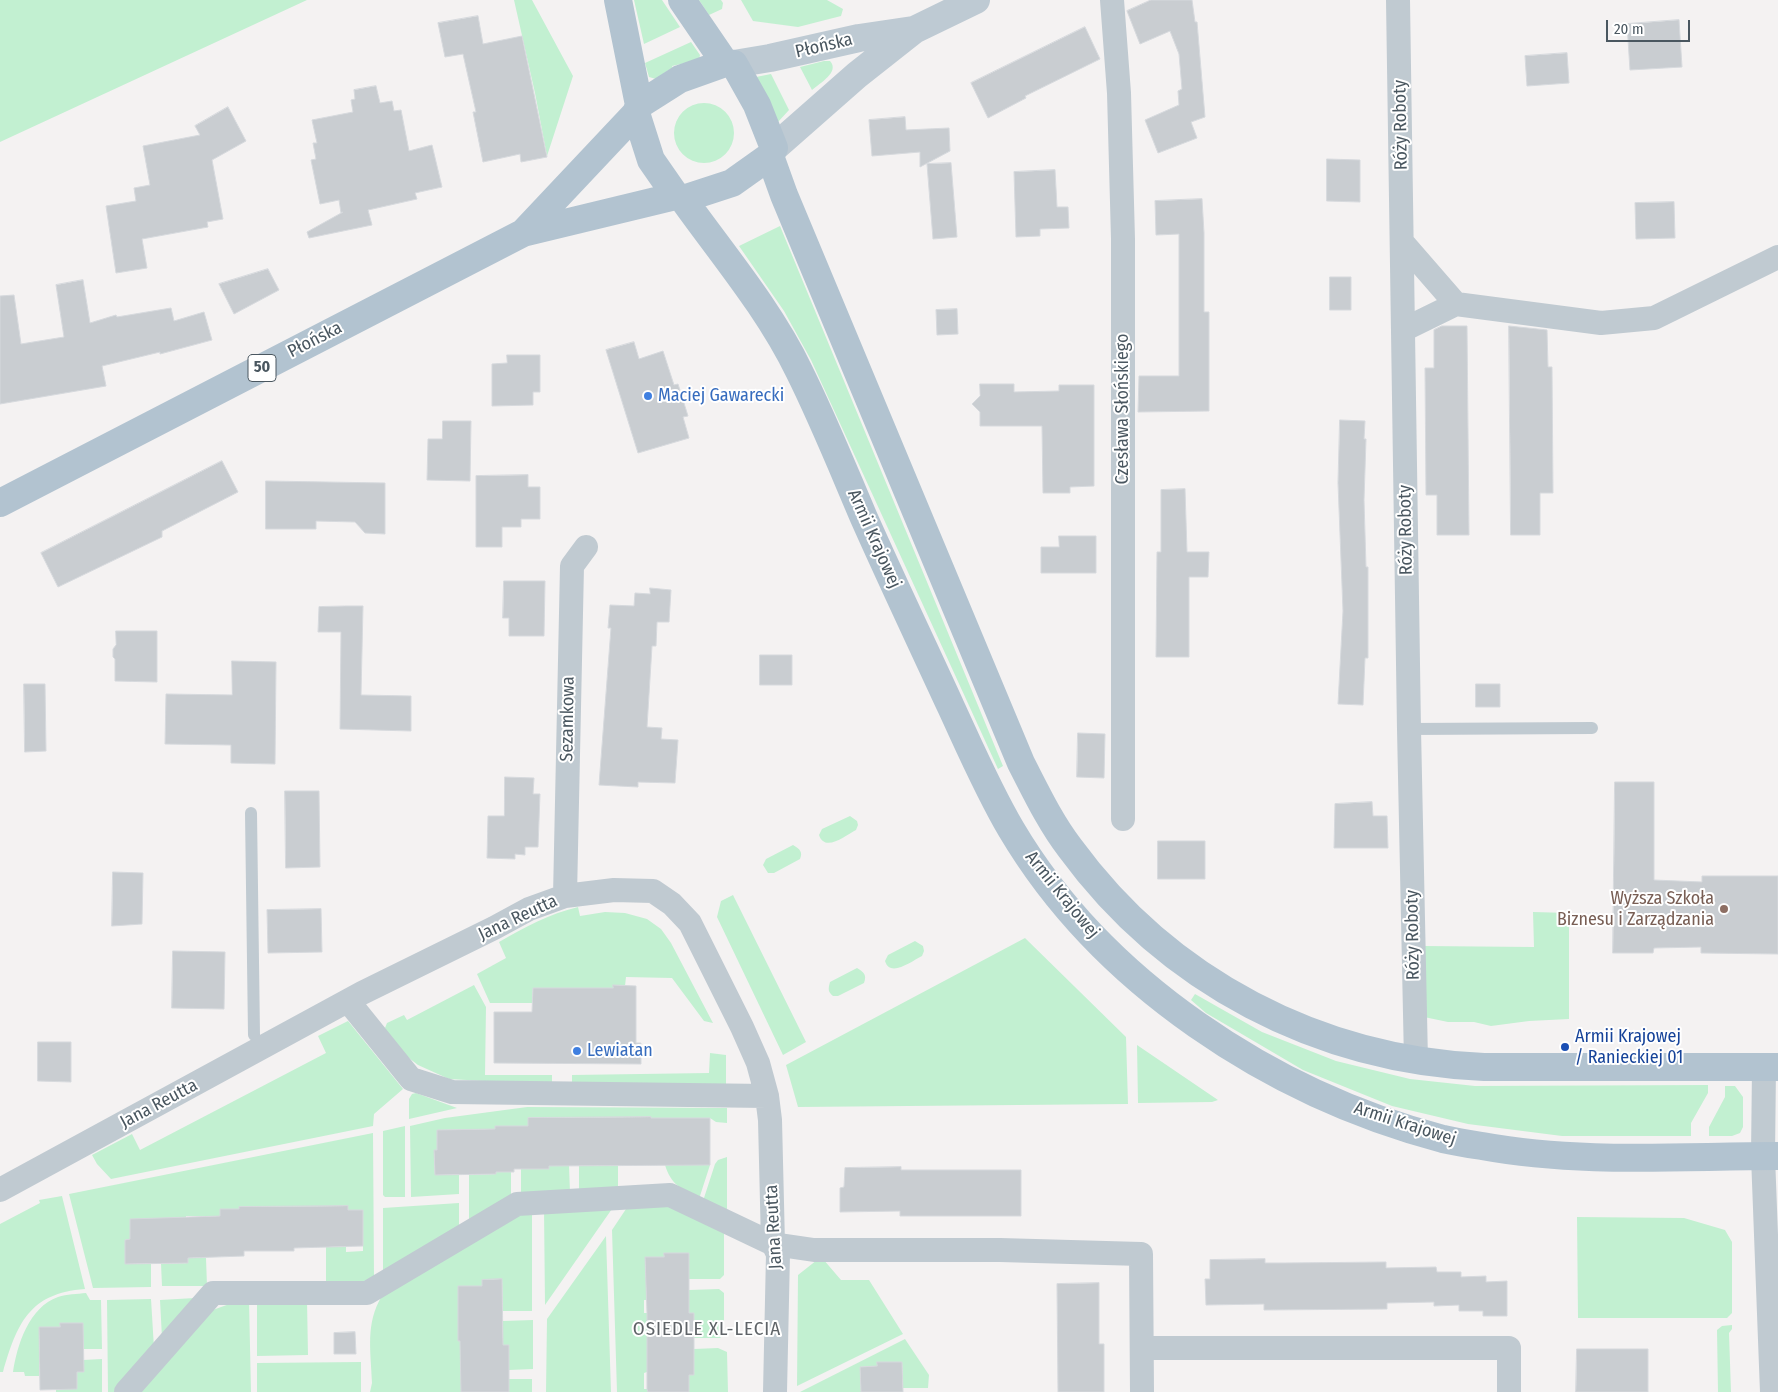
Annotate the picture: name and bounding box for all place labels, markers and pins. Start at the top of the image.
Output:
place label: Maciej Gawarecki [658,385,784,407]
marker: Maciej Gawarecki [642,390,654,402]
place label: Wyższa Szkoła Biznesu i Zarządzania [1557,888,1714,931]
marker: Wyższa Szkoła Biznesu i Zarządzania [1718,903,1730,915]
place label: Armii Krajowej / Ranieckiej 01 [1575,1026,1683,1068]
place label: Lewiatan [587,1040,653,1062]
marker: Armii Krajowej / Ranieckiej 01 [1559,1041,1571,1053]
marker: Lewiatan [571,1045,583,1057]

